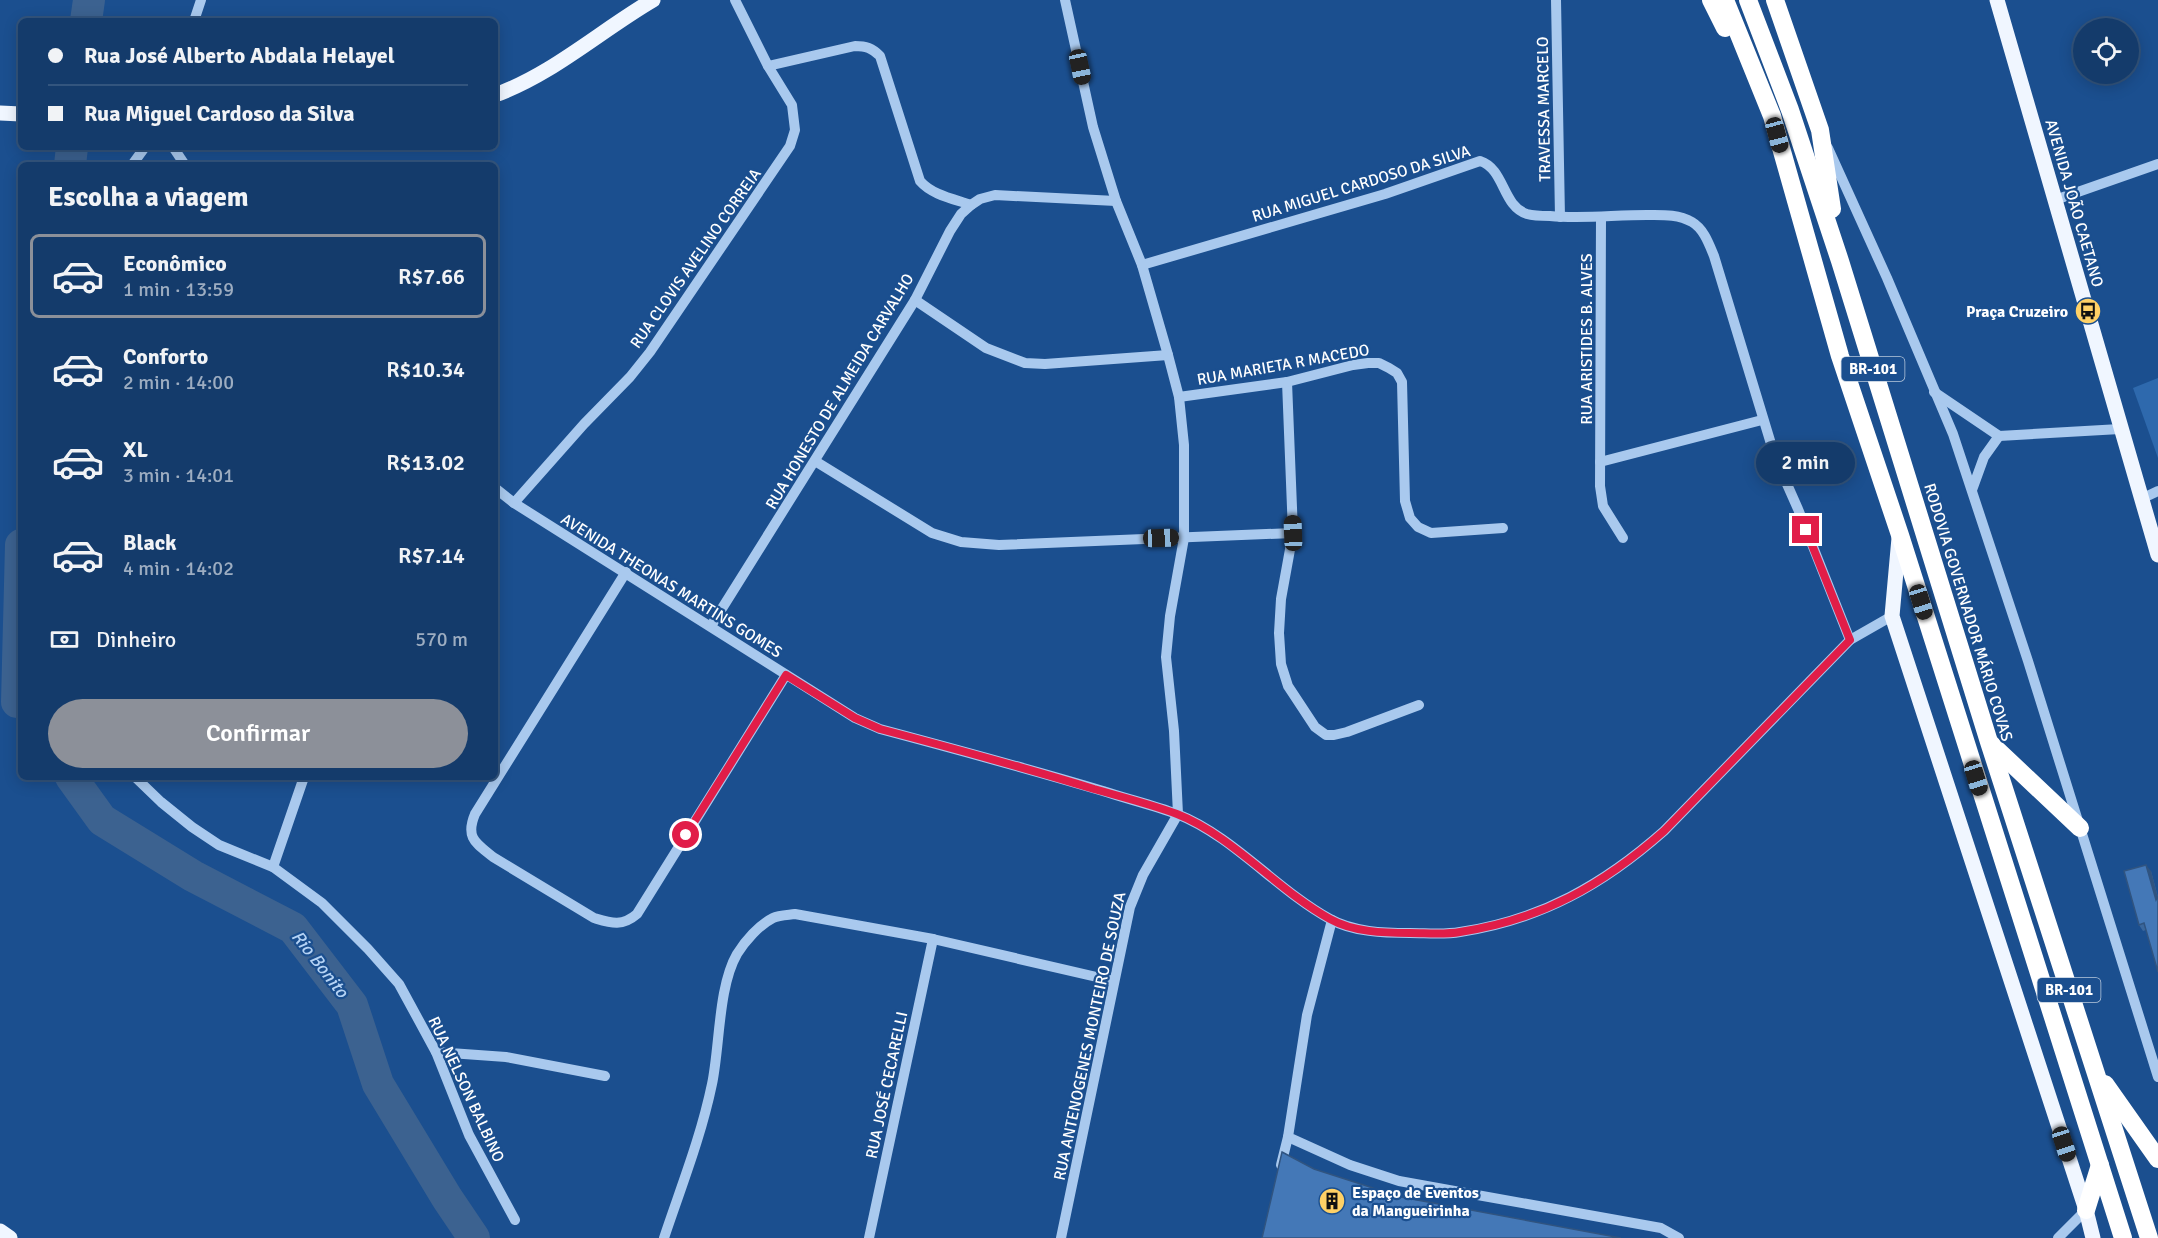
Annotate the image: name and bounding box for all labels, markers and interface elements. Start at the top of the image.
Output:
map controls [2073,18,2139,84]
button: locate [2073,18,2139,84]
street label: TRAVESSA MARCELO [1533,36,1555,182]
text: Rua José Alberto Abdala Helayel [84,42,395,69]
car [1067,48,1093,86]
text: Rua Miguel Cardoso da Silva [84,100,354,127]
car [1764,115,1790,155]
street label: AVENIDA JOÃO CAETANO [2040,117,2108,290]
street label: RUA MIGUEL CARDOSO DA SILVA [1250,141,1473,227]
street label: RUA CLOVIS AVELINO CORREIA [626,165,766,352]
text: Escolha a viagem [48,181,249,214]
icon: car [51,249,105,303]
text: Econômico [123,250,227,277]
street label: RUA ARISTIDES B. ALVES [1577,253,1597,425]
text: R$7.66 [398,263,465,290]
street label: RUA HONESTO DE ALMEIDA CARVALHO [761,270,918,513]
text: 1 min · 13:59 [123,277,234,302]
bus stop icon: Praça Cruzeiro [2073,296,2103,326]
place label: Praça Cruzeiro [1966,302,2068,322]
street label: RUA MARIETA R MACEDO [1195,340,1371,390]
icon: car [51,342,105,396]
text: Conforto [123,343,208,370]
text: R$10.34 [386,356,465,383]
road number: BR-101 [1842,357,1904,381]
text: 2 min · 14:00 [123,370,234,395]
icon: car [51,435,105,489]
text: XL [123,436,148,463]
callout: 2 min [1756,443,1856,485]
text: R$13.02 [386,449,465,476]
text: 2 min [1782,450,1829,475]
text: 3 min · 14:01 [123,463,234,488]
street label: RODOVIA GOVERNADOR MÁRIO COVAS [1919,481,2017,744]
street label: AVENIDA THEONAS MARTINS GOMES [557,509,786,663]
car [1283,515,1303,551]
route end [1792,516,1819,543]
icon: car [51,528,105,582]
car [1143,528,1179,548]
text: Black [123,529,177,556]
text: R$7.14 [398,542,465,569]
text: 4 min · 14:02 [123,556,234,581]
car [1907,582,1935,622]
icon: cash [48,623,81,656]
text: Dinheiro [96,626,176,653]
text: 570 m [415,627,468,652]
button: Confirmar [48,699,468,768]
car [1962,758,1990,798]
route start [672,821,699,848]
street label: RUA ANTENOGENES MONTEIRO DE SOUZA [1050,890,1130,1182]
water label: Rio Bonito [287,926,354,1003]
road number: BR-101 [2038,978,2100,1002]
street label: RUA JOSÉ CECARELLI [862,1010,912,1161]
street label: RUA NELSON BALBINO [424,1013,509,1165]
car [2050,1124,2078,1164]
place label: Espaço de Eventos da Mangueirinha [1352,1183,1479,1221]
building icon: Espaço de Eventos da Mangueirinha [1317,1186,1347,1216]

